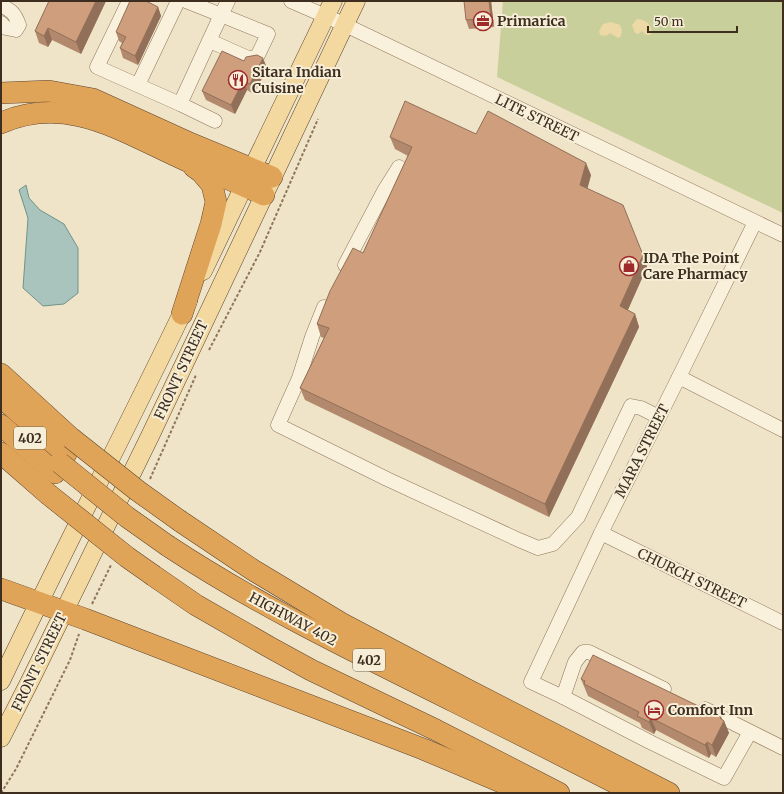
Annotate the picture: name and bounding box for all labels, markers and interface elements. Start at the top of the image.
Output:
scale bar [648,8,737,34]
office icon: Primarica [472,10,494,32]
place label: Primarica [497,12,566,30]
text: 50 m [654,14,683,29]
place label: Sitara Indian Cuisine [252,63,342,97]
restaurant icon: Sitara Indian Cuisine [227,69,249,91]
street label: LITE STREET [492,90,582,146]
place label: IDA The Point Care Pharmacy [643,249,748,283]
shop icon: IDA The Point Care Pharmacy [618,255,640,277]
street label: FRONT STREET [150,317,212,422]
street label: MARA STREET [611,401,673,501]
road number: 402 [14,427,46,449]
street label: CHURCH STREET [635,544,750,612]
street label: HIGHWAY 402 [246,588,340,650]
street label: FRONT STREET [7,610,71,714]
road number: 402 [353,649,385,671]
hotel icon: Comfort Inn [643,699,665,721]
place label: Comfort Inn [668,701,753,719]

